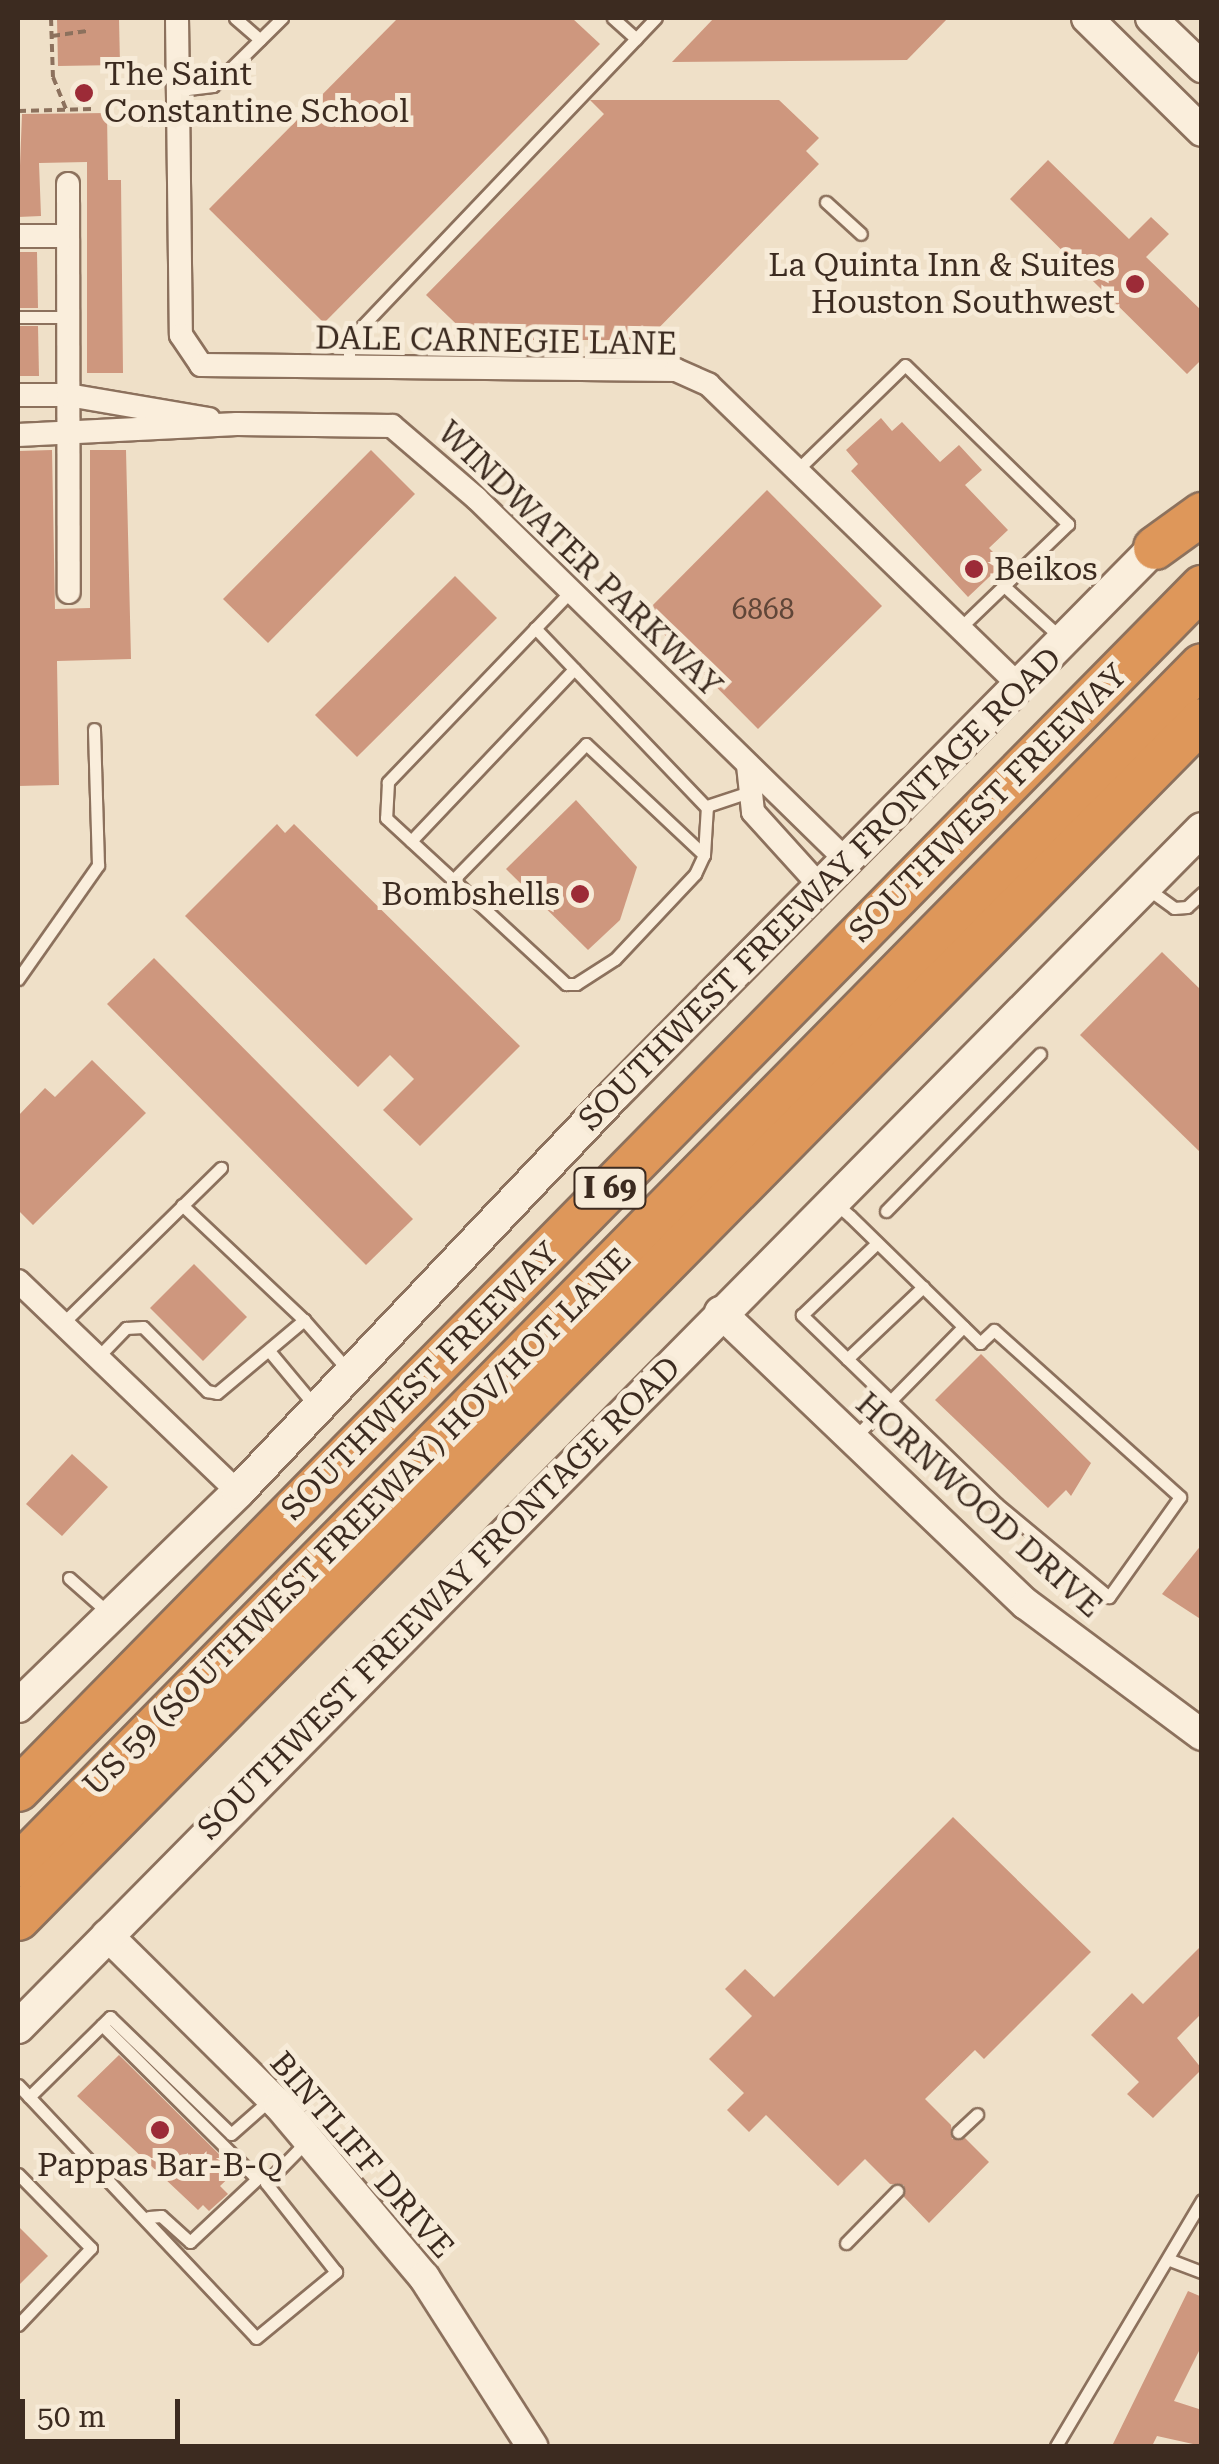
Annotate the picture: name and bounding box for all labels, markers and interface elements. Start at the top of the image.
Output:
place label: The Saint Constantine School [104,56,409,131]
marker: The Saint Constantine School [73,82,95,104]
place label: La Quinta Inn & Suites Houston Southwest [768,247,1115,322]
marker: La Quinta Inn & Suites Houston Southwest [1124,273,1146,295]
street label: DALE CARNEGIE LANE [315,319,677,363]
street label: WINDWATER PARKWAY [430,413,730,705]
place label: Beikos [994,550,1098,588]
marker: Beikos [963,558,985,580]
house number: 6868 [732,593,794,627]
street label: SOUTHWEST FREEWAY FRONTAGE ROAD [571,640,1069,1138]
street label: SOUTHWEST FREEWAY [841,656,1135,950]
place label: Bombshells [381,875,560,913]
marker: Bombshells [569,883,591,905]
road number: I 69 [572,1163,648,1213]
street label: SOUTHWEST FREEWAY [273,1234,567,1528]
street label: US 59 (SOUTHWEST FREEWAY) HOV/HOT LANE [75,1240,639,1804]
street label: SOUTHWEST FREEWAY FRONTAGE ROAD [190,1349,688,1847]
street label: HORNWOOD DRIVE [848,1385,1110,1625]
street label: BINTLIFF DRIVE [262,2044,462,2266]
marker: Pappas Bar-B-Q [149,2119,171,2141]
place label: Pappas Bar-B-Q [37,2146,283,2184]
scale bar [25,2379,185,2441]
text: 50 m [37,2399,106,2434]

